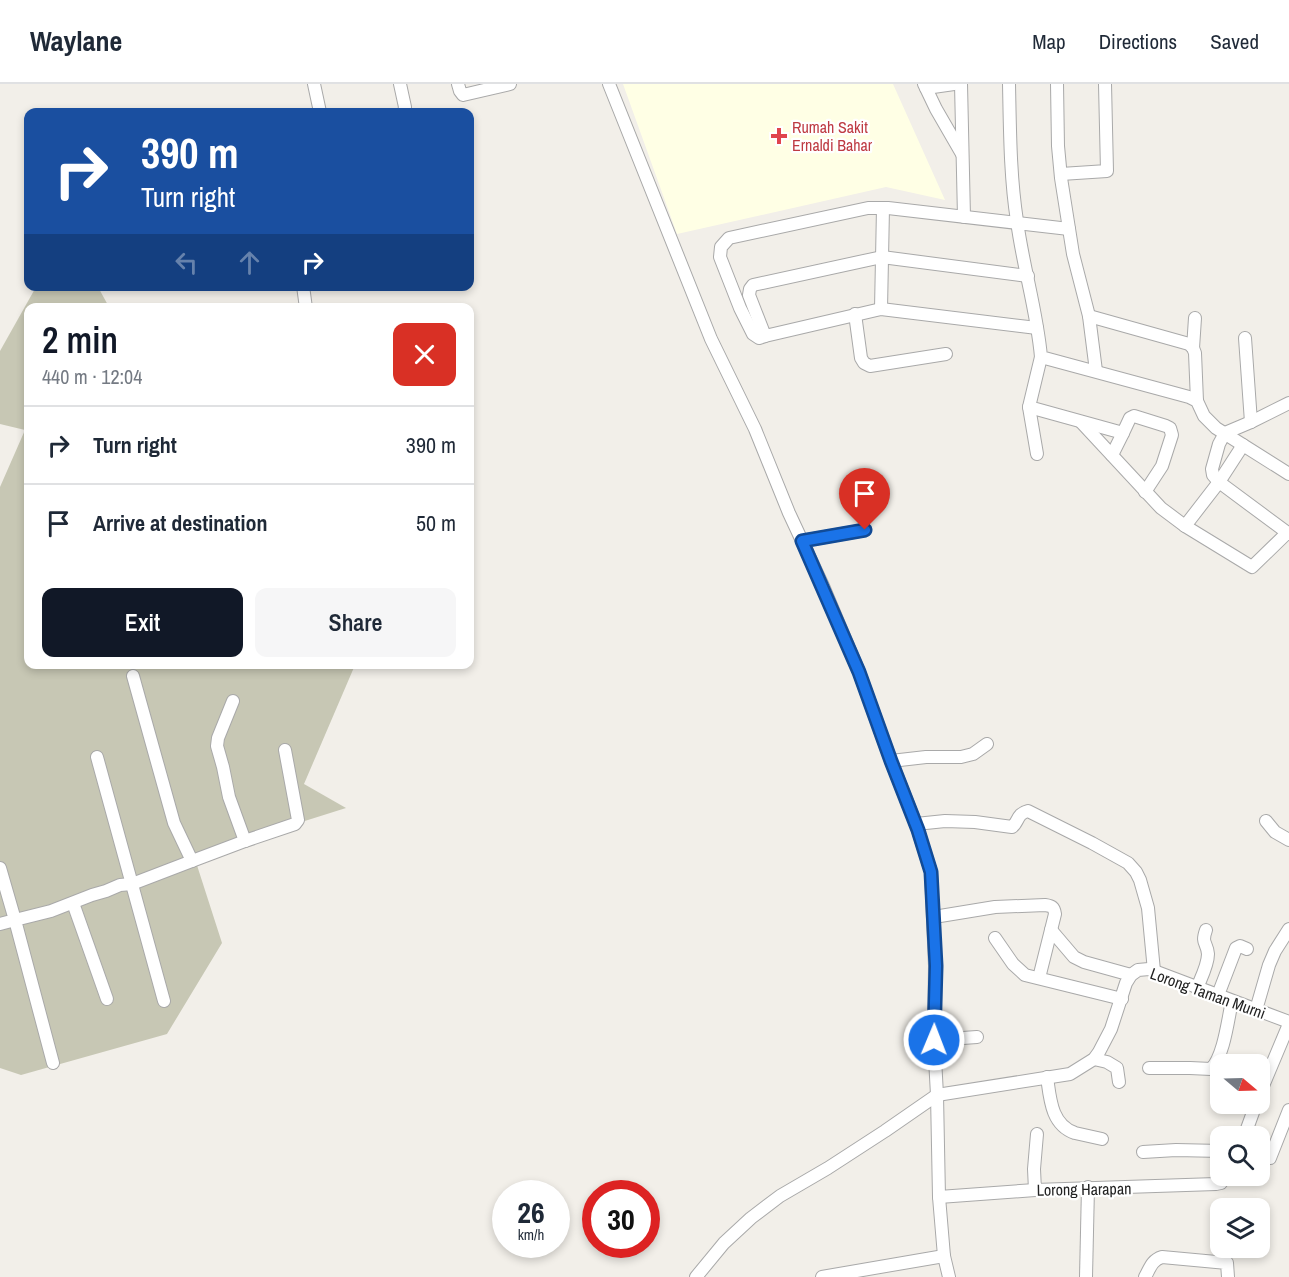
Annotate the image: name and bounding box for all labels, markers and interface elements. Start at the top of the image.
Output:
text: Waylane [30,22,122,60]
text: Map [1032,27,1066,56]
text: Directions [1099,27,1177,56]
text: Saved [1210,27,1259,56]
place label: Rumah Sakit Ernaldi Bahar [792,116,873,156]
text: 390 m [141,125,239,181]
marker: Rumah Sakit Ernaldi Bahar [770,127,788,145]
icon: right [42,132,120,210]
text: Turn right [141,179,235,215]
icon: left [170,246,203,279]
icon: ahead [233,246,266,279]
icon: right [296,246,329,279]
text: 2 min [42,316,118,364]
button: close [393,323,456,386]
text: 440 m · 12:04 [42,363,142,390]
icon: right [42,429,75,462]
text: Turn right [93,430,177,460]
text: 390 m [406,430,456,460]
pin [839,468,890,530]
icon: arrive [848,477,881,510]
icon: arrive [42,507,75,540]
text: Arrive at destination [93,508,267,538]
text: 50 m [416,508,456,538]
button: Exit [42,588,243,657]
button: Share [255,588,456,657]
street label: Lorong Taman Murni [1147,962,1269,1024]
position arrow [902,1008,966,1072]
north arrow [1210,1054,1270,1114]
map controls [1210,1054,1270,1258]
button: search [1210,1126,1270,1186]
street label: Lorong Harapan [1036,1177,1132,1201]
speed limit sign: 30 [582,1180,660,1258]
text: 26 [517,1192,545,1232]
button: layers [1210,1198,1270,1258]
text: km/h [518,1224,544,1245]

